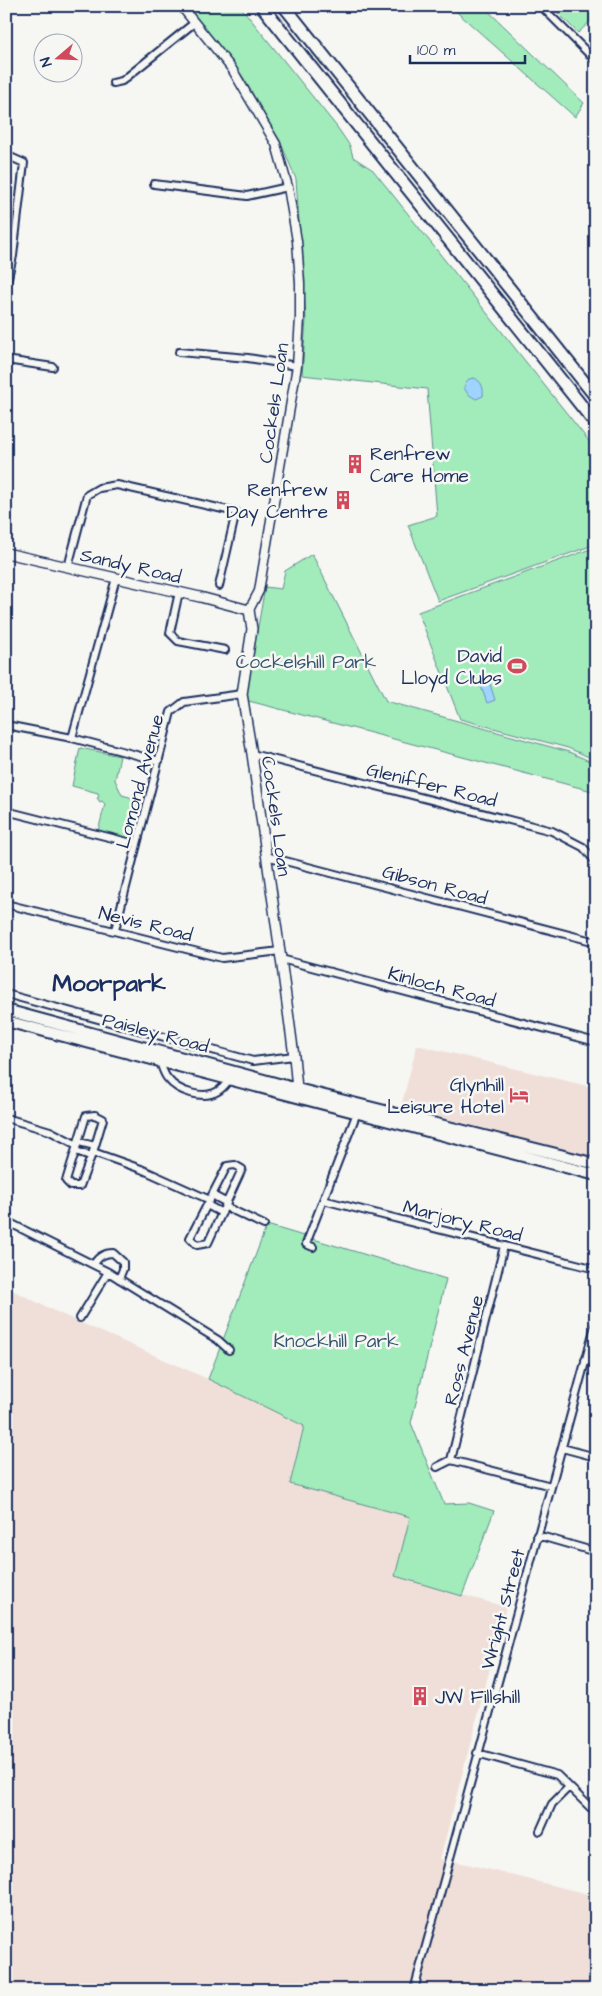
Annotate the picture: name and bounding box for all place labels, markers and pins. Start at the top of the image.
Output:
place label: Renfrew Care Home [370,441,469,490]
building icon: Renfrew Care Home [344,453,366,475]
place label: Renfrew Day Centre [226,477,328,527]
building icon: Renfrew Day Centre [332,489,354,511]
place label: David Lloyd Clubs [401,643,502,693]
sports icon: David Lloyd Clubs [506,655,528,677]
place label: Glynhill Leisure Hotel [387,1072,504,1121]
hotel icon: Glynhill Leisure Hotel [508,1084,530,1106]
place label: JW Fillshill [435,1684,520,1711]
building icon: JW Fillshill [409,1685,431,1707]

